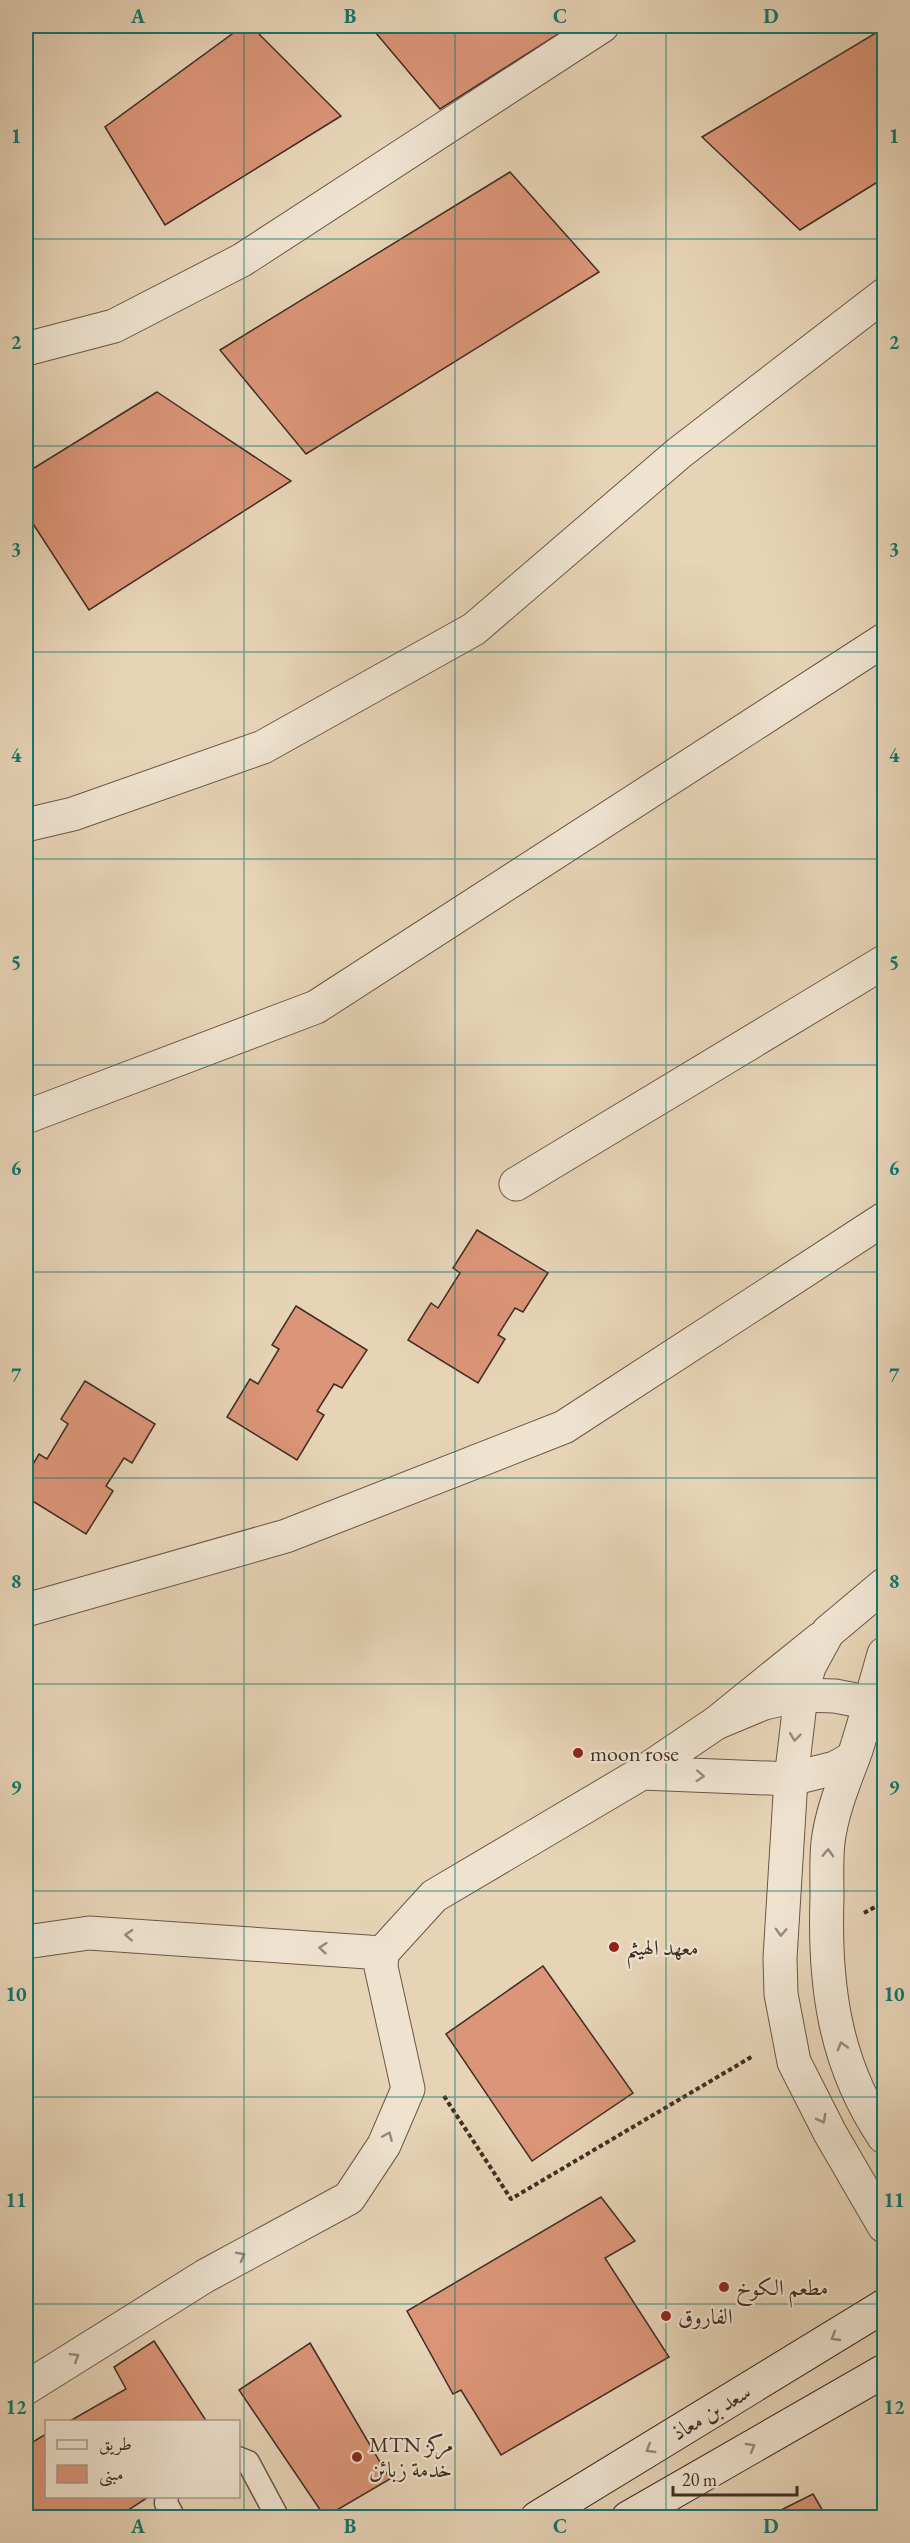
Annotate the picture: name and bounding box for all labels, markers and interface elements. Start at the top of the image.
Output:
text: A [130,3,146,29]
text: B [344,3,356,29]
text: C [553,3,567,29]
text: D [763,3,779,29]
text: 1 [11,123,21,149]
text: 1 [889,123,899,149]
text: 2 [11,329,22,355]
text: 2 [889,329,900,355]
text: 3 [11,536,21,562]
text: 3 [889,536,899,562]
text: 4 [11,742,22,768]
text: 4 [889,742,900,768]
text: 5 [11,949,21,975]
text: 5 [889,949,899,975]
text: 6 [11,1155,22,1181]
text: 6 [889,1155,900,1181]
text: 7 [11,1362,22,1388]
text: 7 [889,1362,900,1388]
text: 8 [11,1568,21,1594]
text: 8 [889,1568,899,1594]
one-way arrow [790,1733,802,1742]
place label: moon rose [590,1739,679,1768]
marker: moon rose [571,1746,585,1760]
one-way arrow [695,1769,704,1782]
text: 9 [11,1774,22,1800]
text: 9 [889,1774,900,1800]
one-way arrow [822,1849,834,1858]
one-way arrow [775,1927,788,1936]
one-way arrow [124,1929,133,1942]
place label: معهد الهيثم [626,1933,699,1969]
marker: معهد الهيثم [607,1940,621,1954]
one-way arrow [319,1942,328,1955]
text: 10 [5,1981,27,2007]
text: 10 [883,1981,905,2007]
one-way arrow [837,2041,849,2052]
one-way arrow [815,2112,827,2123]
one-way arrow [380,2132,392,2143]
text: 11 [5,2187,27,2213]
text: 11 [883,2187,905,2213]
one-way arrow [235,2252,246,2263]
place label: مطعم الكوخ [736,2273,828,2308]
marker: مطعم الكوخ [717,2280,731,2294]
place label: الفاروق [678,2302,733,2331]
marker: الفاروق [659,2309,673,2323]
one-way arrow [830,2329,841,2340]
one-way arrow [69,2353,79,2365]
street label: سعد بن معاذ [666,2377,756,2447]
text: 12 [5,2394,27,2420]
text: 12 [883,2394,905,2420]
legend [45,2420,240,2498]
place label: MTN مركز خدمة زبائن [369,2430,453,2484]
text: طريق [99,2432,132,2456]
one-way arrow [646,2442,656,2454]
one-way arrow [745,2443,755,2454]
marker: MTN مركز خدمة زبائن [350,2450,364,2464]
scale bar [673,2459,798,2497]
text: مبنى [99,2462,124,2487]
text: 20 m [682,2468,717,2491]
text: A [130,2513,146,2539]
text: B [344,2513,356,2539]
text: C [553,2513,567,2539]
text: D [763,2513,779,2539]

